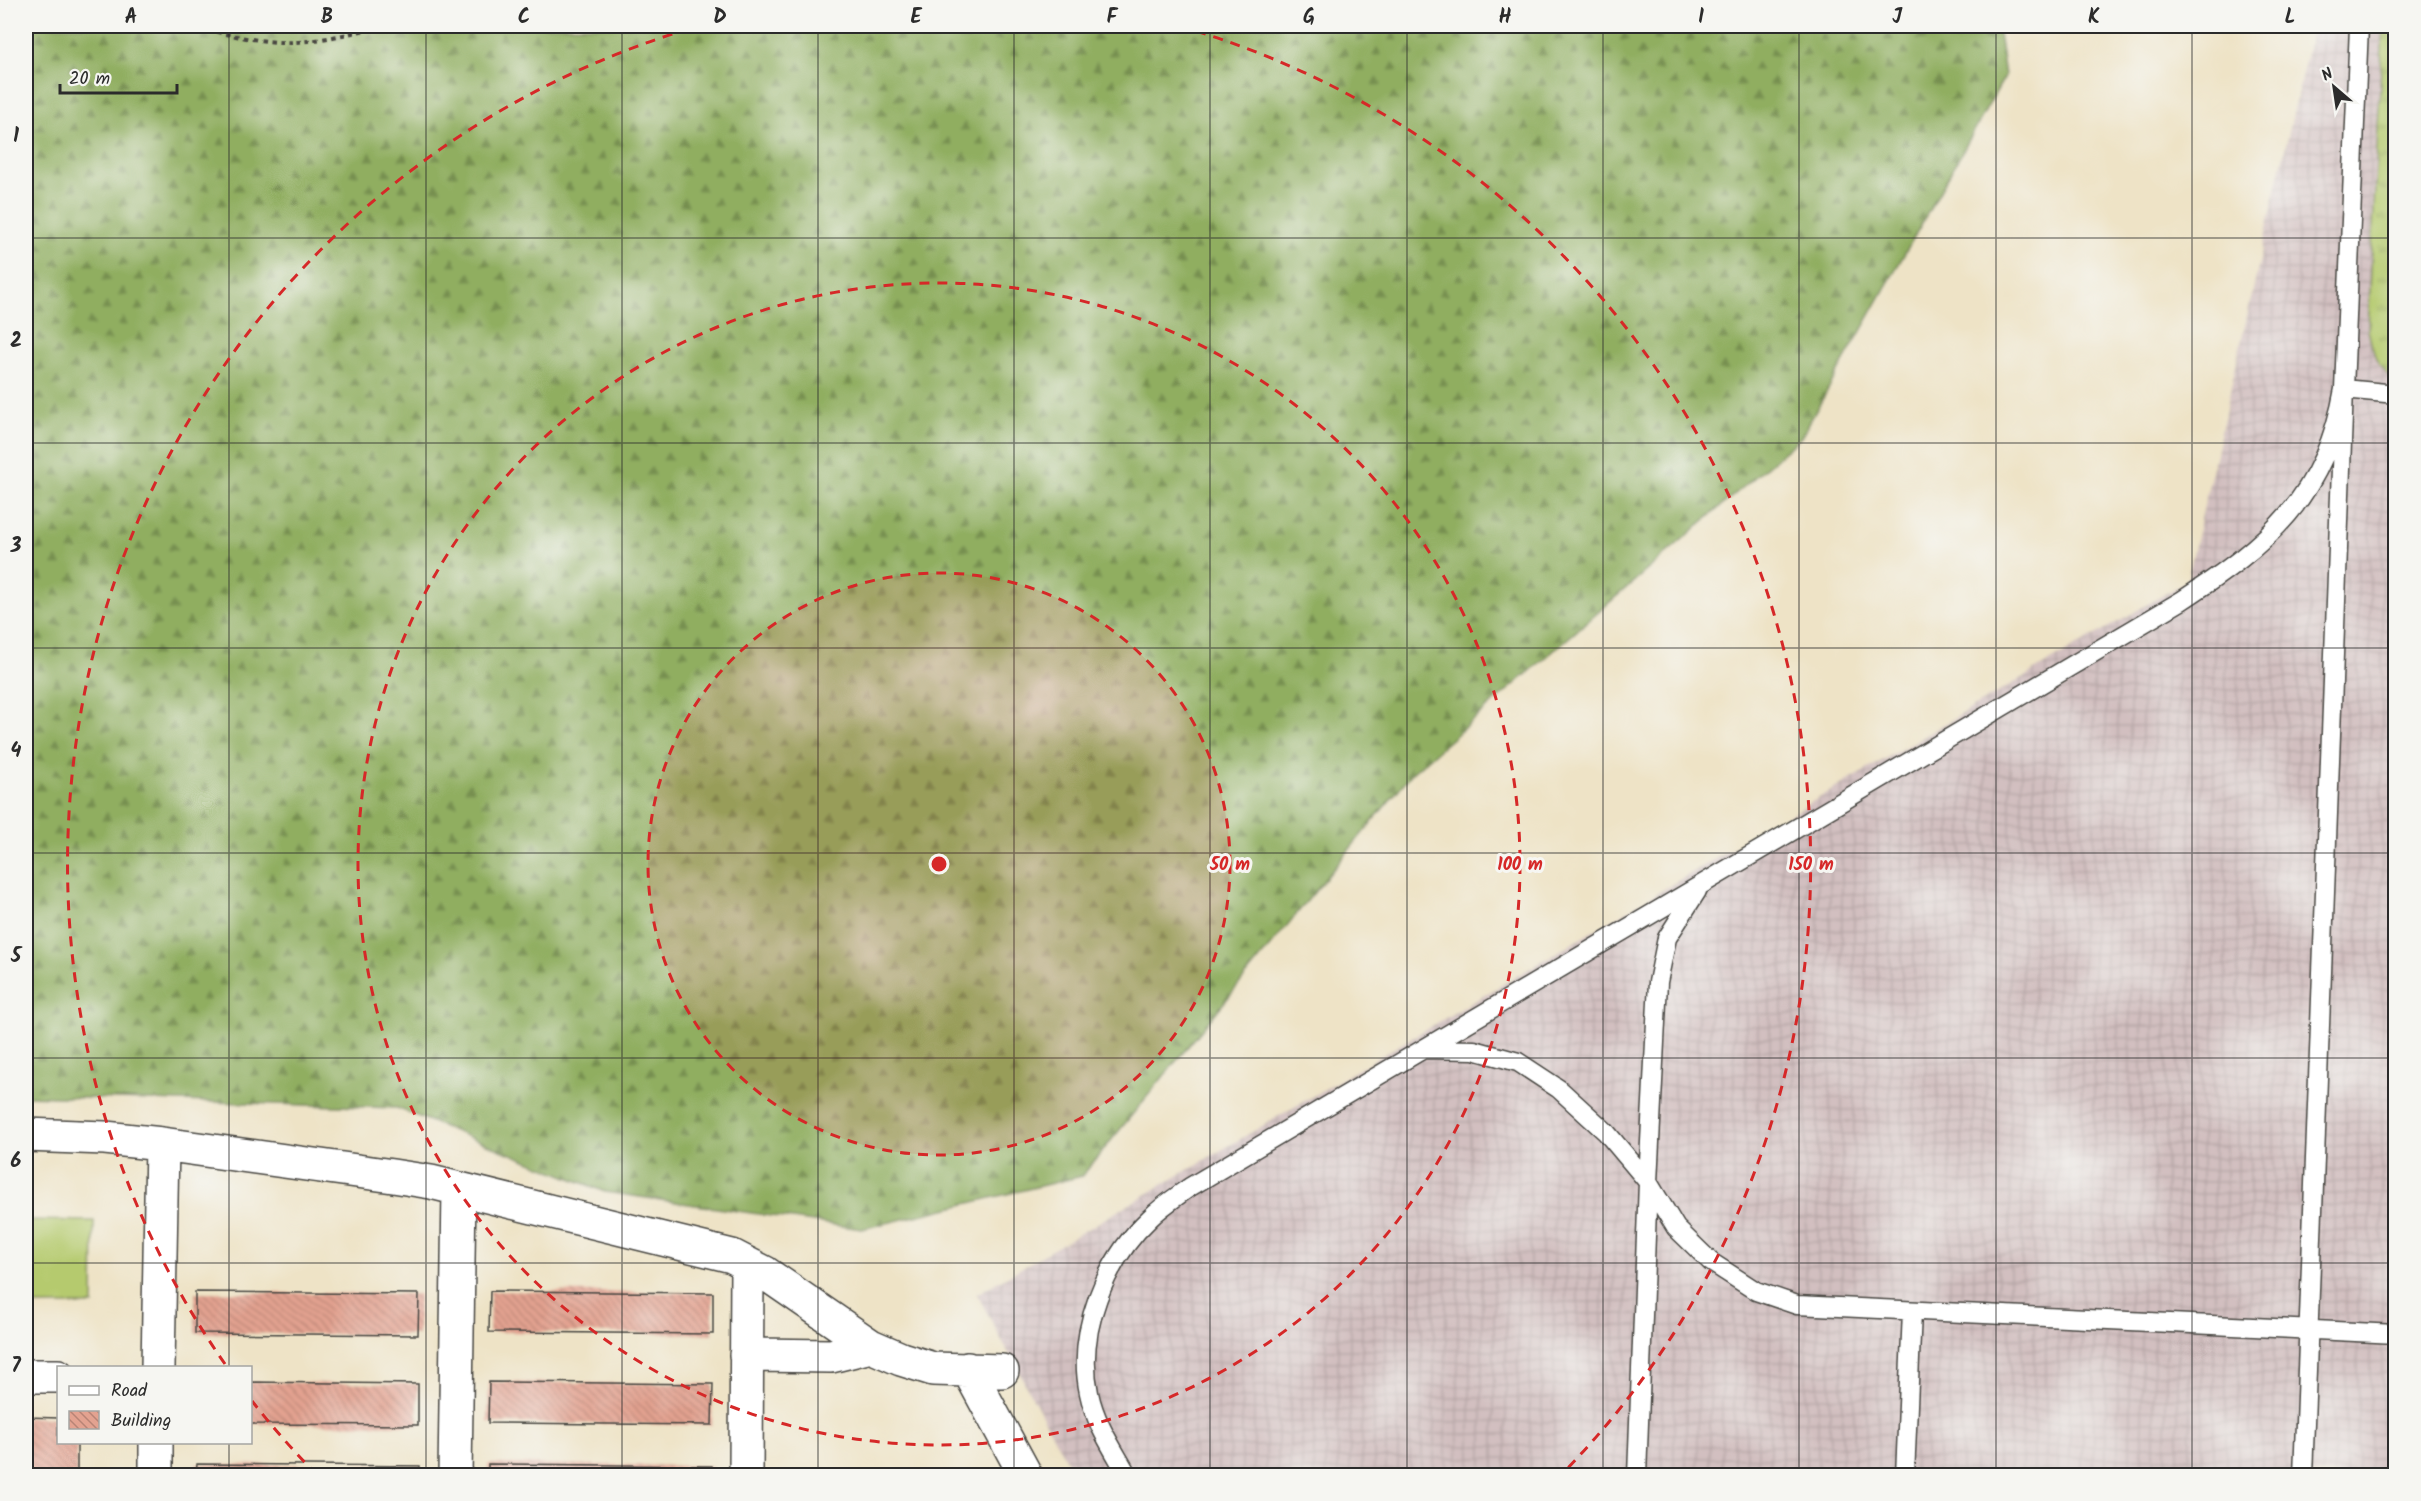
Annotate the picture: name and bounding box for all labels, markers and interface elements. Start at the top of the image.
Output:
text: A [125,2,137,34]
text: B [321,2,333,34]
text: C [518,2,530,34]
text: D [713,2,727,34]
text: E [910,2,922,34]
text: F [1107,2,1119,34]
text: G [1303,2,1315,34]
text: H [1498,2,1512,34]
text: I [1698,2,1704,34]
text: J [1892,2,1903,34]
text: K [2088,2,2100,34]
text: L [2285,2,2295,34]
scale bar [60,57,177,95]
north arrow [2304,57,2364,117]
text: N [2317,62,2338,89]
text: 20 m [69,65,110,94]
text: 1 [13,121,19,153]
text: 2 [10,326,22,358]
text: 3 [10,531,22,563]
text: 4 [11,736,22,768]
text: 50 m [1209,851,1250,880]
text: 100 m [1497,851,1543,880]
text: 150 m [1788,851,1834,880]
centre of rings [929,854,949,874]
text: 5 [10,941,23,973]
text: 6 [11,1146,22,1178]
text: 7 [11,1351,21,1383]
legend [57,1366,252,1444]
text: Road [111,1377,148,1406]
text: Building [111,1407,171,1436]

